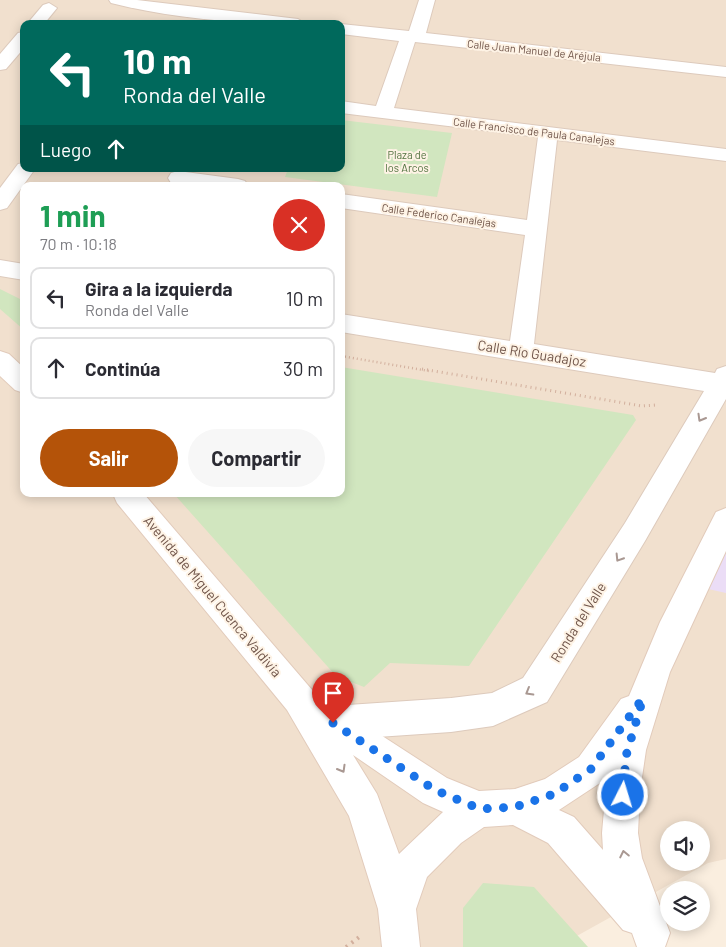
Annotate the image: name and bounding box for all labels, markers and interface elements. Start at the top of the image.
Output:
street label: Calle Juan Manuel de Aréjula [466,37,602,63]
text: 10 m [123,39,192,81]
icon: left [40,40,105,105]
text: Ronda del Valle [123,81,266,107]
street label: Calle Francisco de Paula Canalejas [452,115,616,147]
icon: ahead [102,135,130,163]
text: Luego [40,138,92,161]
park label: Plaza de los Arcos [385,148,429,174]
text: 1 min [40,197,106,233]
button: close [273,199,325,251]
street label: Calle Federico Canalejas [381,201,497,229]
text: 70 m · 10:18 [40,234,117,253]
text: Gira a la izquierda [85,277,233,300]
icon: left [42,284,70,312]
text: 10 m [286,287,323,310]
text: Ronda del Valle [85,300,189,319]
street label: Calle Río Guadajoz [477,336,587,370]
icon: ahead [42,354,70,382]
text: Continúa [85,357,160,380]
text: 30 m [283,357,323,380]
one-way arrow [698,412,708,421]
button: Salir [40,429,178,487]
button: Compartir [188,429,325,487]
street label: Avenida de Miguel Cuenca Valdivia [140,512,286,680]
one-way arrow [616,552,625,561]
street label: Ronda del Valle [547,579,609,665]
pin [312,672,354,723]
icon: arrive [319,679,347,707]
one-way arrow [526,686,535,696]
one-way arrow [336,764,346,773]
position arrow [596,768,648,820]
map controls [660,821,710,931]
button: sound [660,821,710,871]
one-way arrow [619,850,630,859]
button: layers [660,881,710,931]

